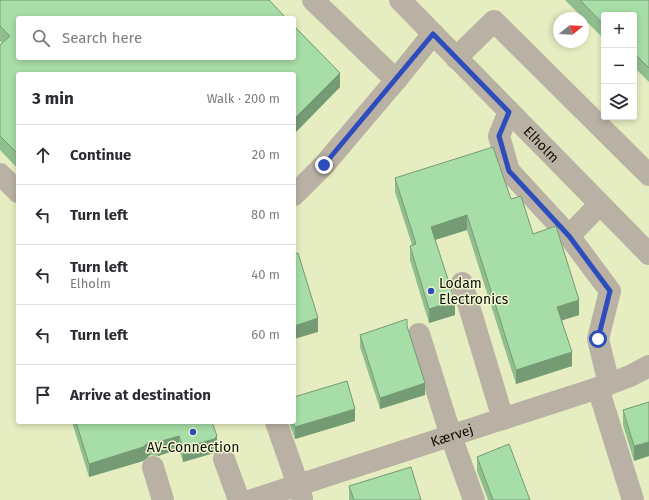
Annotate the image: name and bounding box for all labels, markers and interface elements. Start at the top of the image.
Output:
north arrow [553,12,589,48]
map controls [601,12,637,120]
button: + [601,12,637,48]
search box [16,16,296,60]
icon: search [30,27,52,49]
text: Search here [62,29,142,47]
button: − [601,48,637,84]
button: layers [601,84,637,120]
text: 3 min [32,88,74,109]
text: Walk · 200 m [207,91,280,106]
street label: Elholm [520,123,563,166]
icon: ahead [32,144,54,166]
text: Continue [70,146,131,164]
text: 20 m [252,147,280,162]
route end [315,156,333,174]
icon: left [32,204,54,226]
text: Turn left [70,206,128,224]
text: 80 m [251,207,280,222]
text: Turn left [70,258,128,276]
icon: left [32,264,54,286]
text: 40 m [251,267,280,282]
place label: Lodam Electronics [439,275,509,308]
text: Elholm [70,276,111,291]
marker: Lodam Electronics [426,286,436,296]
icon: left [32,324,54,346]
text: Turn left [70,326,128,344]
text: 60 m [251,327,280,342]
route start [589,330,607,348]
icon: arrive [32,384,54,406]
text: Arrive at destination [70,386,211,404]
street label: Kærvej [428,420,475,450]
marker: AV-Connection [188,427,198,437]
place label: AV-Connection [147,439,239,456]

